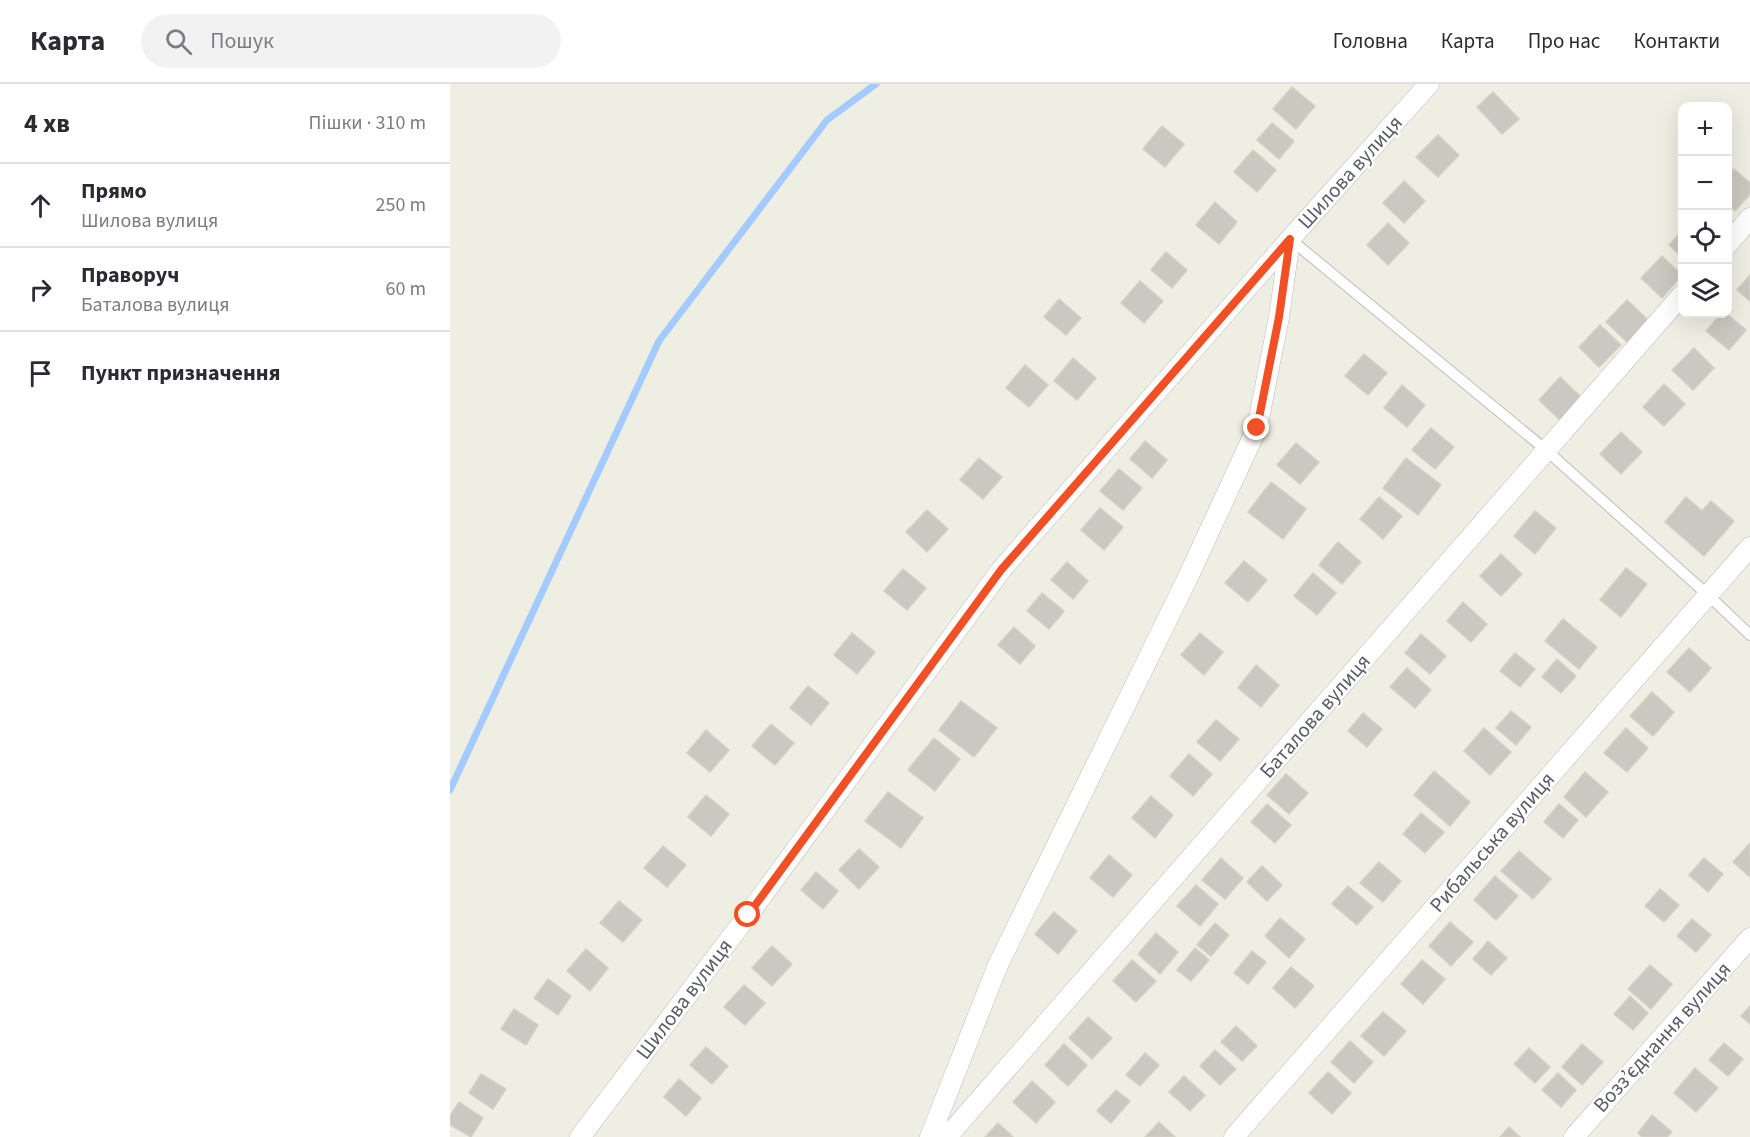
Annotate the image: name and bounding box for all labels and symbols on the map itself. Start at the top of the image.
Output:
street label: Шилова вулиця [1291,108,1409,236]
route end [1243,414,1269,440]
street label: Баталова вулиця [1252,647,1378,785]
street label: Рибальська вулиця [1422,765,1562,919]
route start [734,901,760,927]
street label: Шилова вулиця [629,932,739,1066]
street label: Возз’єднання вулиця [1586,955,1738,1119]

